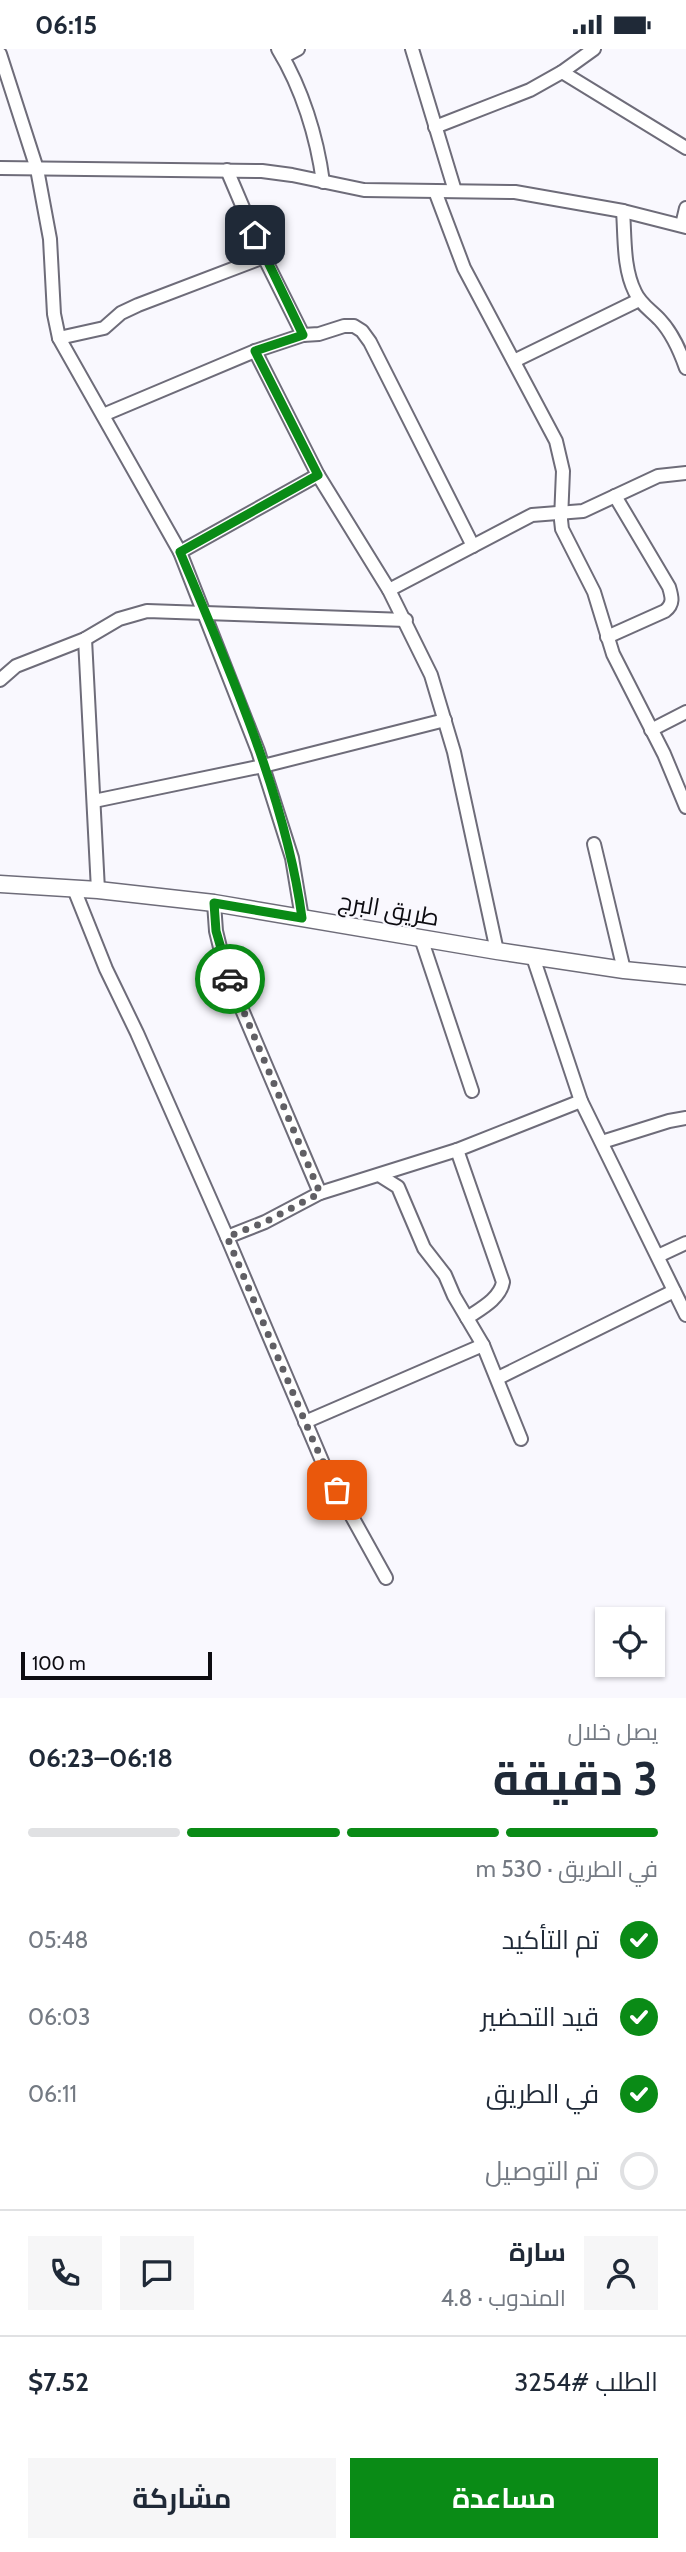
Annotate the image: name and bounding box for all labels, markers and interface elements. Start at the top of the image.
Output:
text: 06:15 [35,9,97,41]
pin [225,205,285,265]
icon: home [236,216,274,254]
street label: طريق البرج [336,886,441,934]
courier [195,944,265,1014]
icon: car [211,960,249,998]
pin [307,1460,367,1520]
icon: bag [318,1471,356,1509]
map controls [595,1607,665,1677]
button: locate [595,1607,665,1677]
scale bar [21,1649,212,1681]
text: 100 m [32,1652,86,1675]
text: يصل خلال [567,1718,658,1746]
text: 06:18–06:23 [28,1742,173,1774]
text: 3 دقيقة [493,1751,658,1807]
text: في الطريق · 530 m [476,1855,658,1883]
icon: check [620,1921,658,1959]
text: تم التأكيد [502,1924,599,1956]
text: 05:48 [28,1926,89,1954]
icon: check [620,1998,658,2036]
text: قيد التحضير [481,2001,599,2033]
text: 06:03 [28,2003,90,2031]
icon: check [620,2075,658,2113]
text: في الطريق [486,2078,599,2110]
text: 06:11 [28,2080,77,2108]
text: تم التوصيل [485,2155,599,2187]
button: phone [28,2236,102,2310]
button: chat [120,2236,194,2310]
text: سارة [509,2236,566,2268]
button: person [584,2236,658,2310]
text: المندوب · 4.8 [441,2284,566,2312]
text: $7.52 [28,2366,89,2398]
text: الطلب #3254 [514,2366,658,2398]
button: مشاركة [28,2458,336,2538]
button: مساعدة [350,2458,658,2538]

